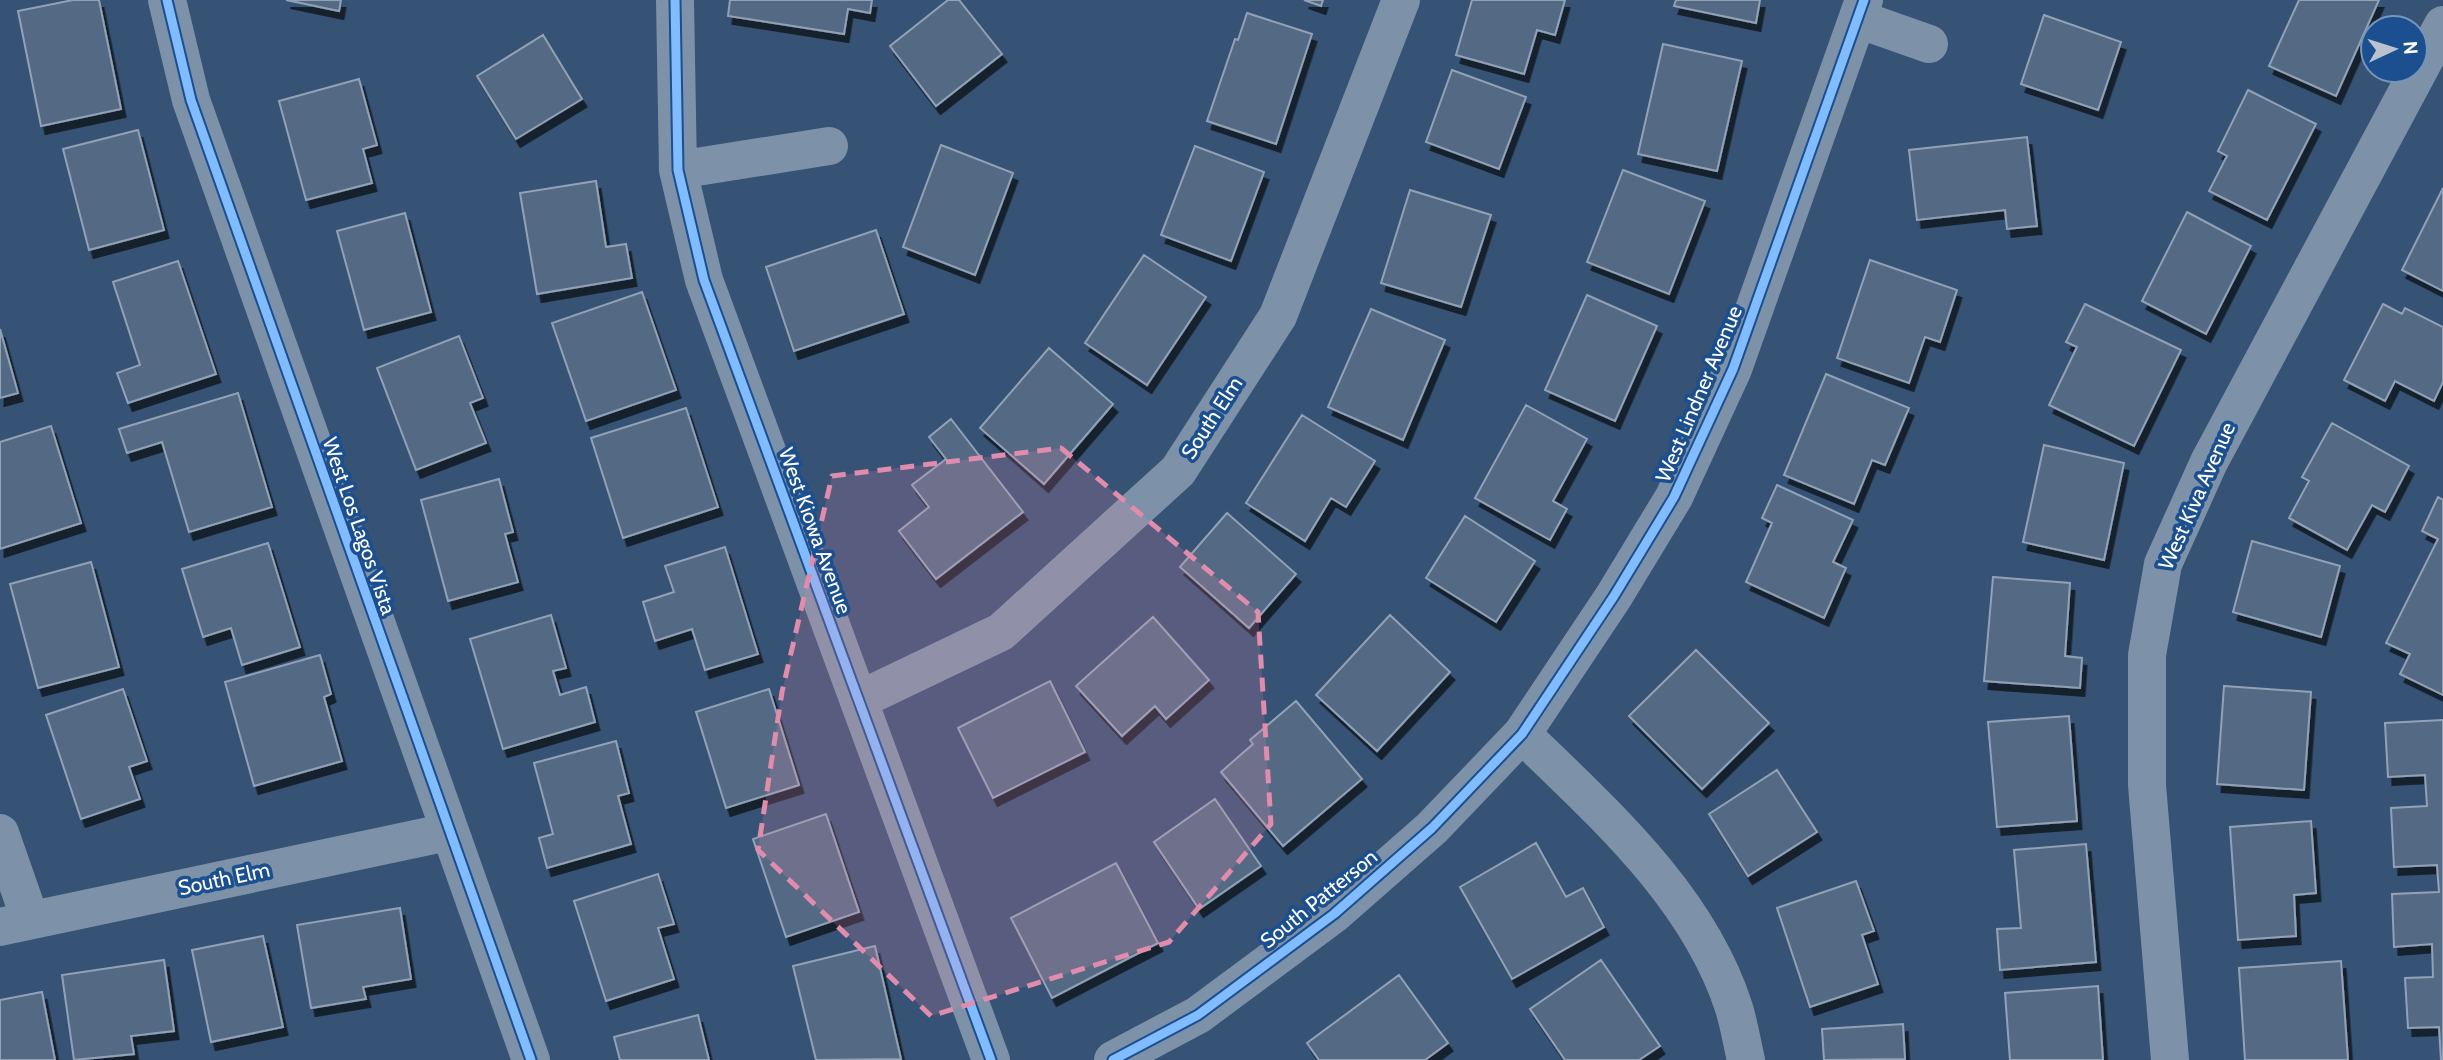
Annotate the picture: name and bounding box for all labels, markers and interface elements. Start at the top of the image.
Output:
north arrow [2359,14,2429,84]
text: N [2399,40,2422,55]
street label: West Lindner Avenue [1650,302,1747,486]
street label: South Elm [1176,372,1247,464]
street label: West Kiva Avenue [2153,418,2240,573]
street label: West Los Lagos Vista [317,434,402,618]
street label: West Kiowa Avenue [774,444,857,618]
street label: South Patterson [1255,844,1382,953]
street label: South Elm [176,857,272,900]

